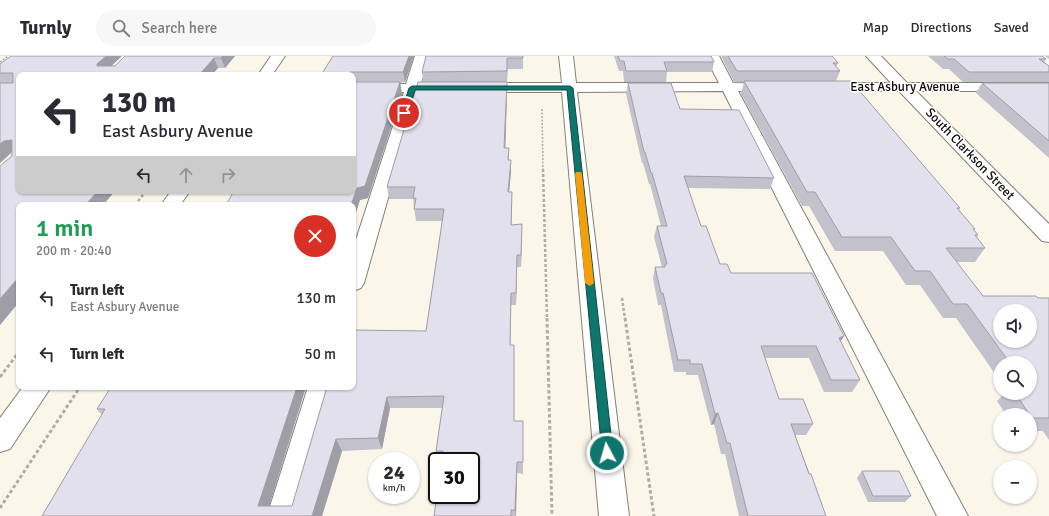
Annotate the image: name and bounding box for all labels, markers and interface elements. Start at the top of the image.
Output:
search box [96,10,376,46]
text: Turnly [20,16,72,40]
icon: search [110,17,132,39]
text: Search here [142,19,217,37]
text: Map [863,19,889,36]
text: Directions [911,19,972,36]
text: Saved [994,19,1029,36]
street label: East Asbury Avenue [850,79,960,95]
text: 130 m [102,86,176,120]
icon: left [36,88,88,140]
pin [387,96,421,130]
icon: arrive [393,102,415,124]
street label: South Clarkson Street [922,105,1018,204]
text: East Asbury Avenue [102,120,253,142]
icon: left [133,164,155,186]
icon: ahead [175,164,197,186]
icon: right [217,164,239,186]
text: 1 min [36,213,93,243]
button: close [294,215,336,257]
text: 200 m · 20:40 [36,243,112,259]
text: Turn left [70,281,124,299]
icon: left [36,287,58,309]
text: 130 m [296,289,336,307]
text: East Asbury Avenue [70,299,179,315]
map controls [993,304,1037,504]
button: sound [993,304,1037,348]
icon: left [36,343,58,365]
text: Turn left [70,345,124,363]
text: 50 m [305,345,336,363]
button: search [993,356,1037,400]
button: + [993,408,1037,452]
position arrow [586,432,628,474]
speed limit sign: 30 [428,452,480,504]
text: 24 [383,460,405,485]
button: − [993,460,1037,504]
text: km/h [383,482,405,494]

